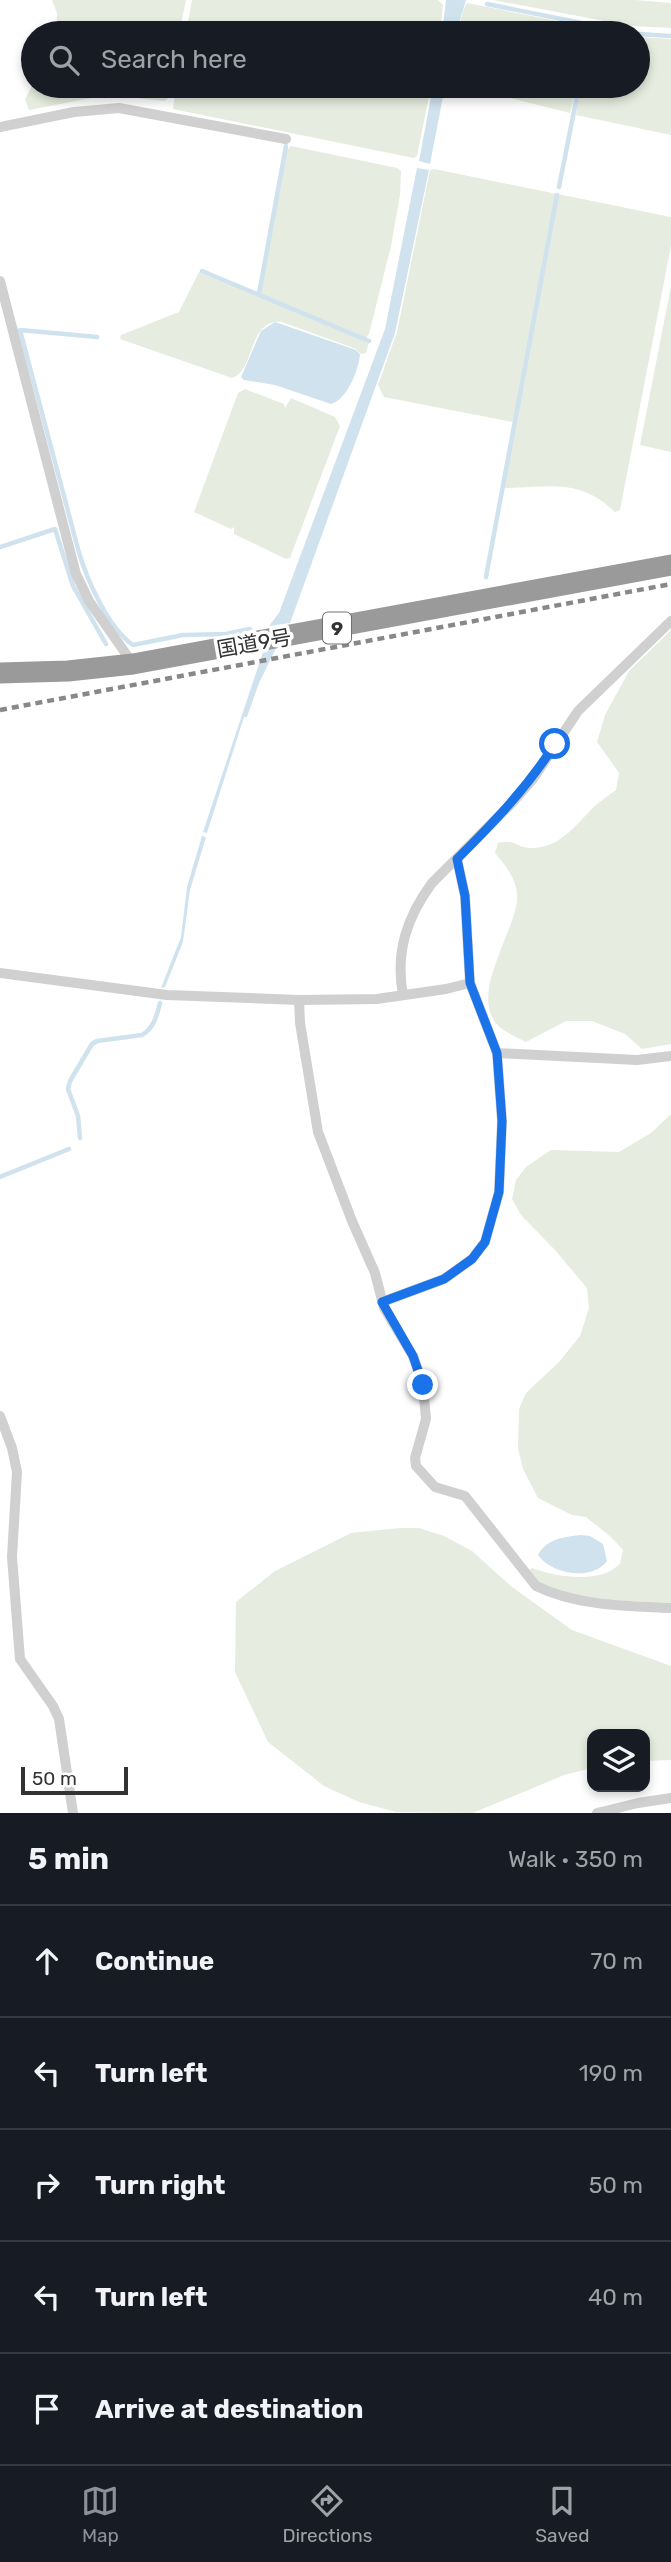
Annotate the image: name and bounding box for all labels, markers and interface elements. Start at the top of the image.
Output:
search box [21,21,650,98]
icon: search [45,41,83,79]
text: Search here [101,44,247,75]
road number: 9 [323,612,351,643]
street label: 国道9号 [215,624,293,662]
route start [539,728,570,759]
route end [407,1369,438,1400]
map controls [587,1729,650,1792]
button: layers [587,1729,650,1792]
scale bar [21,1764,128,1796]
text: 50 m [32,1767,77,1790]
text: 5 min [28,1841,109,1877]
text: Walk · 350 m [508,1845,643,1873]
icon: ahead [28,1942,66,1980]
text: Continue [95,1946,214,1977]
text: 70 m [591,1947,643,1975]
icon: left [28,2054,66,2092]
text: Turn left [95,2058,207,2089]
text: 190 m [579,2059,643,2087]
icon: right [28,2166,66,2204]
text: Turn right [95,2170,225,2201]
text: 50 m [589,2171,643,2199]
icon: left [28,2278,66,2316]
text: Turn left [95,2282,207,2313]
text: 40 m [588,2283,643,2311]
icon: arrive [28,2390,66,2428]
text: Arrive at destination [95,2394,363,2425]
tab: Map [81,2482,119,2547]
tab: Directions [282,2482,372,2547]
tab: Saved [535,2482,590,2547]

